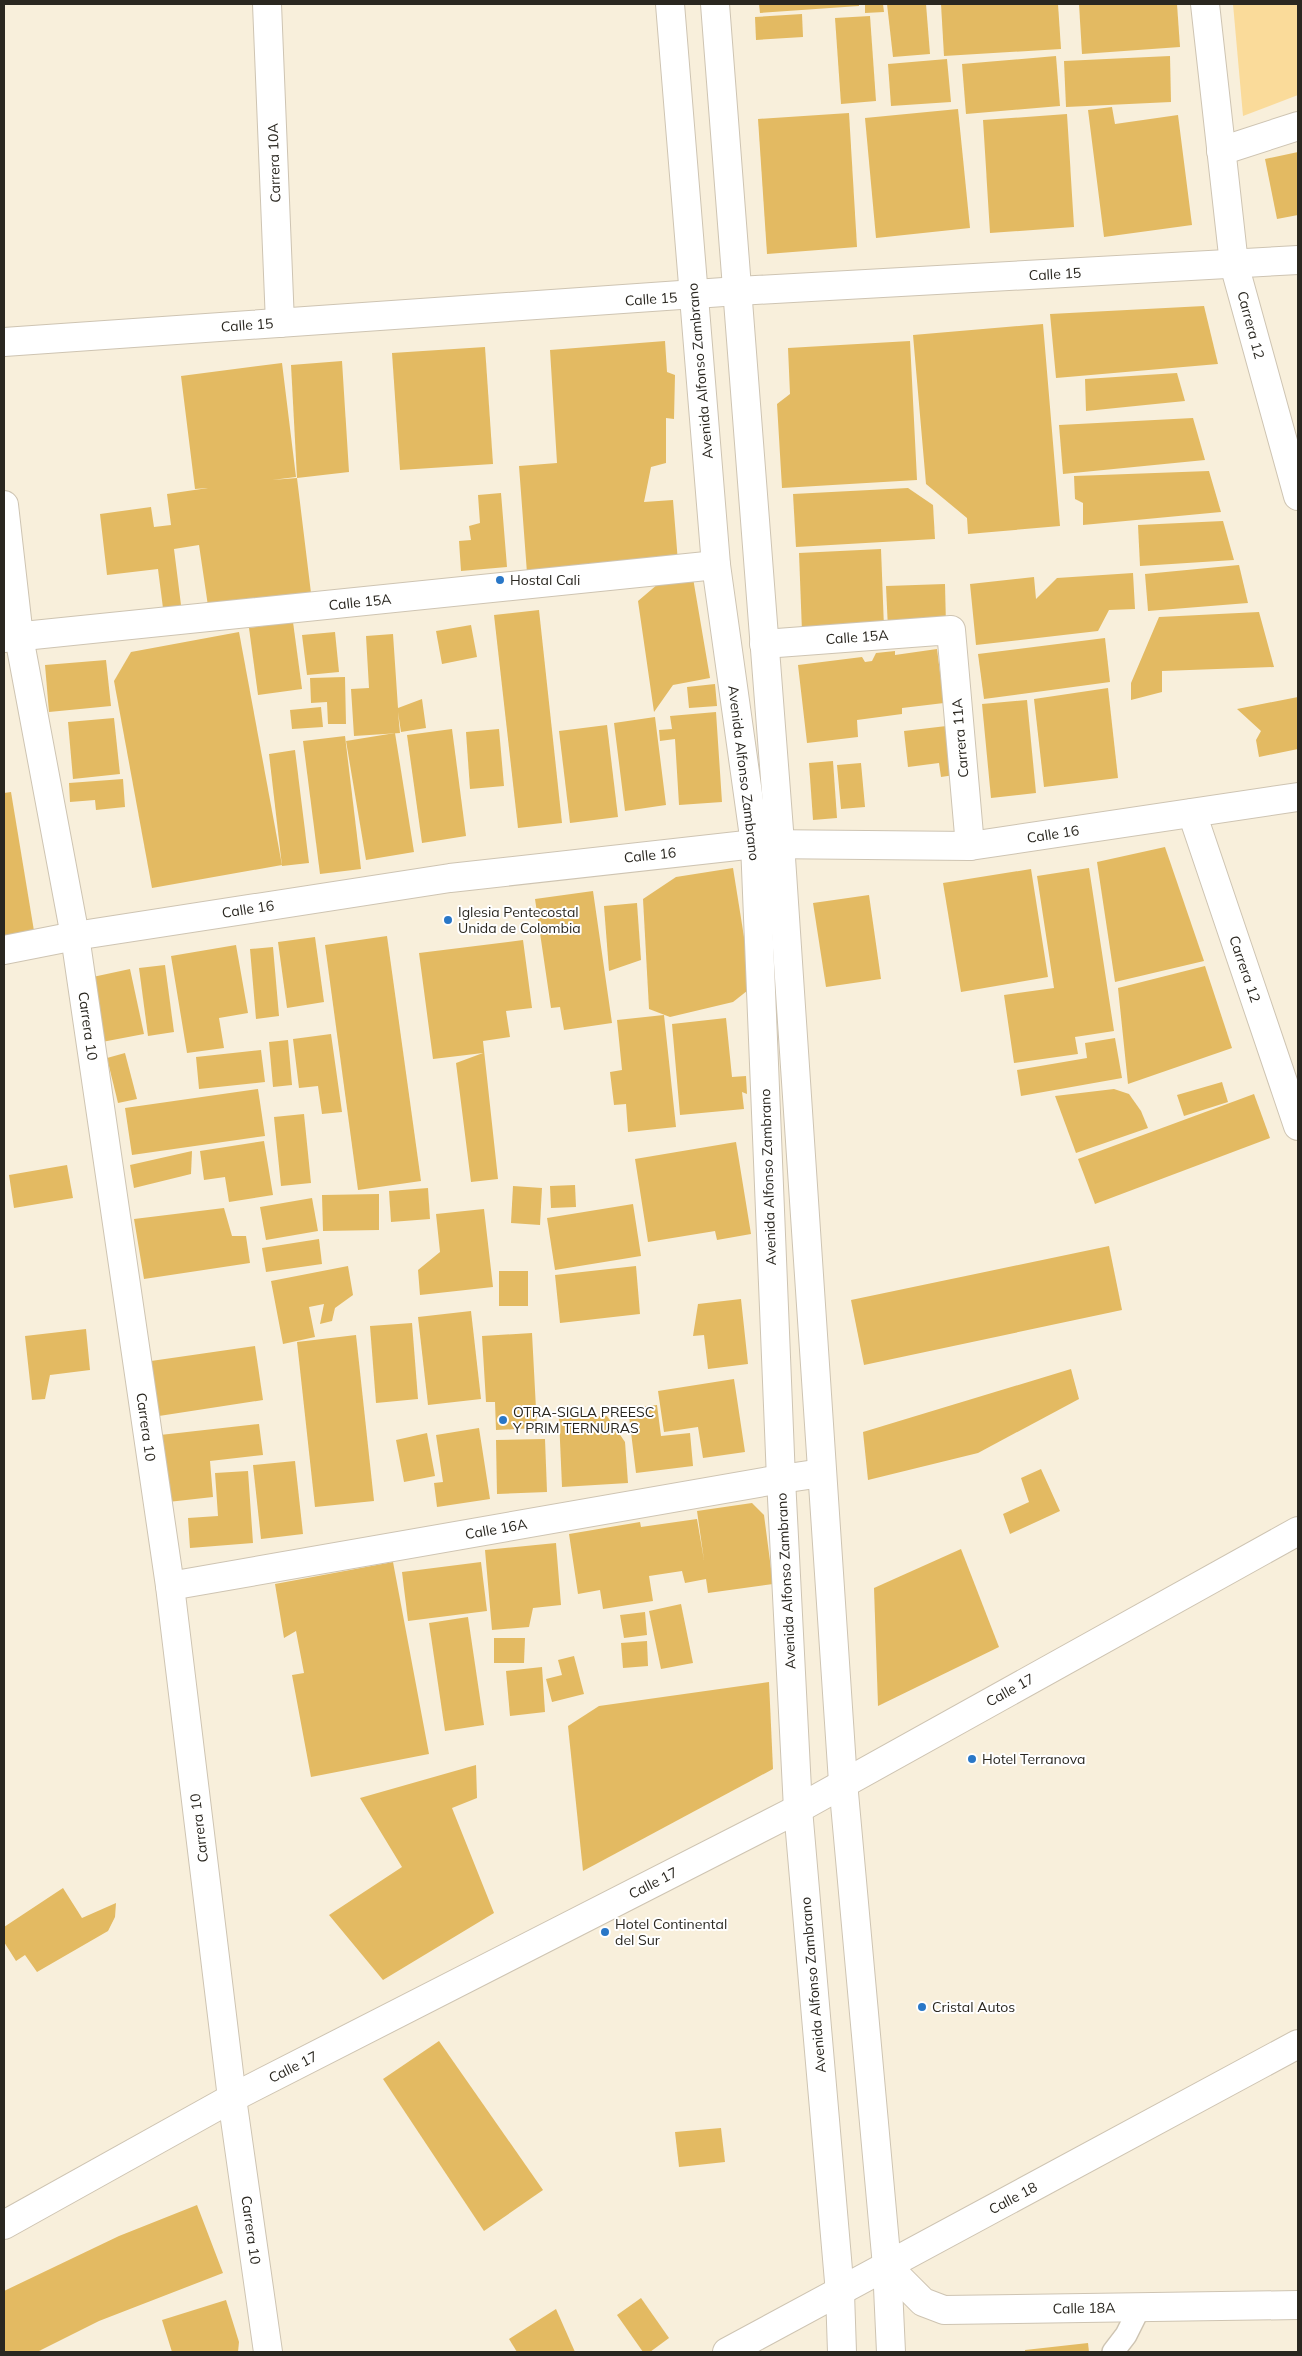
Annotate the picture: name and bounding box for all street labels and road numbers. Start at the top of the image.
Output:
street label: Carrera 10A [264,122,284,203]
street label: Calle 15 [1028,264,1082,284]
street label: Avenida Alfonso Zambrano [683,282,717,460]
street label: Calle 15 [624,288,678,310]
street label: Carrera 12 [1233,289,1269,361]
street label: Calle 15 [220,314,274,336]
street label: Calle 15A [328,590,393,614]
street label: Calle 15A [825,626,890,648]
street label: Avenida Alfonso Zambrano [724,684,764,862]
street label: Carrera 11A [948,697,972,778]
street label: Calle 16 [1026,821,1080,847]
street label: Calle 16 [623,843,677,867]
street label: Calle 16 [221,896,275,922]
street label: Carrera 12 [1225,933,1265,1005]
street label: Carrera 10 [74,990,102,1062]
street label: Avenida Alfonso Zambrano [756,1088,780,1266]
street label: Carrera 10 [132,1391,160,1463]
street label: Avenida Alfonso Zambrano [772,1492,800,1670]
street label: Calle 16A [464,1515,529,1543]
street label: Calle 17 [983,1669,1037,1711]
street label: Carrera 10 [186,1793,212,1863]
street label: Calle 17 [626,1863,680,1903]
street label: Avenida Alfonso Zambrano [796,1896,830,2074]
street label: Calle 17 [266,2047,320,2087]
street label: Calle 18 [986,2178,1040,2218]
street label: Carrera 10 [237,2194,265,2266]
street label: Calle 18A [1052,2298,1116,2318]

